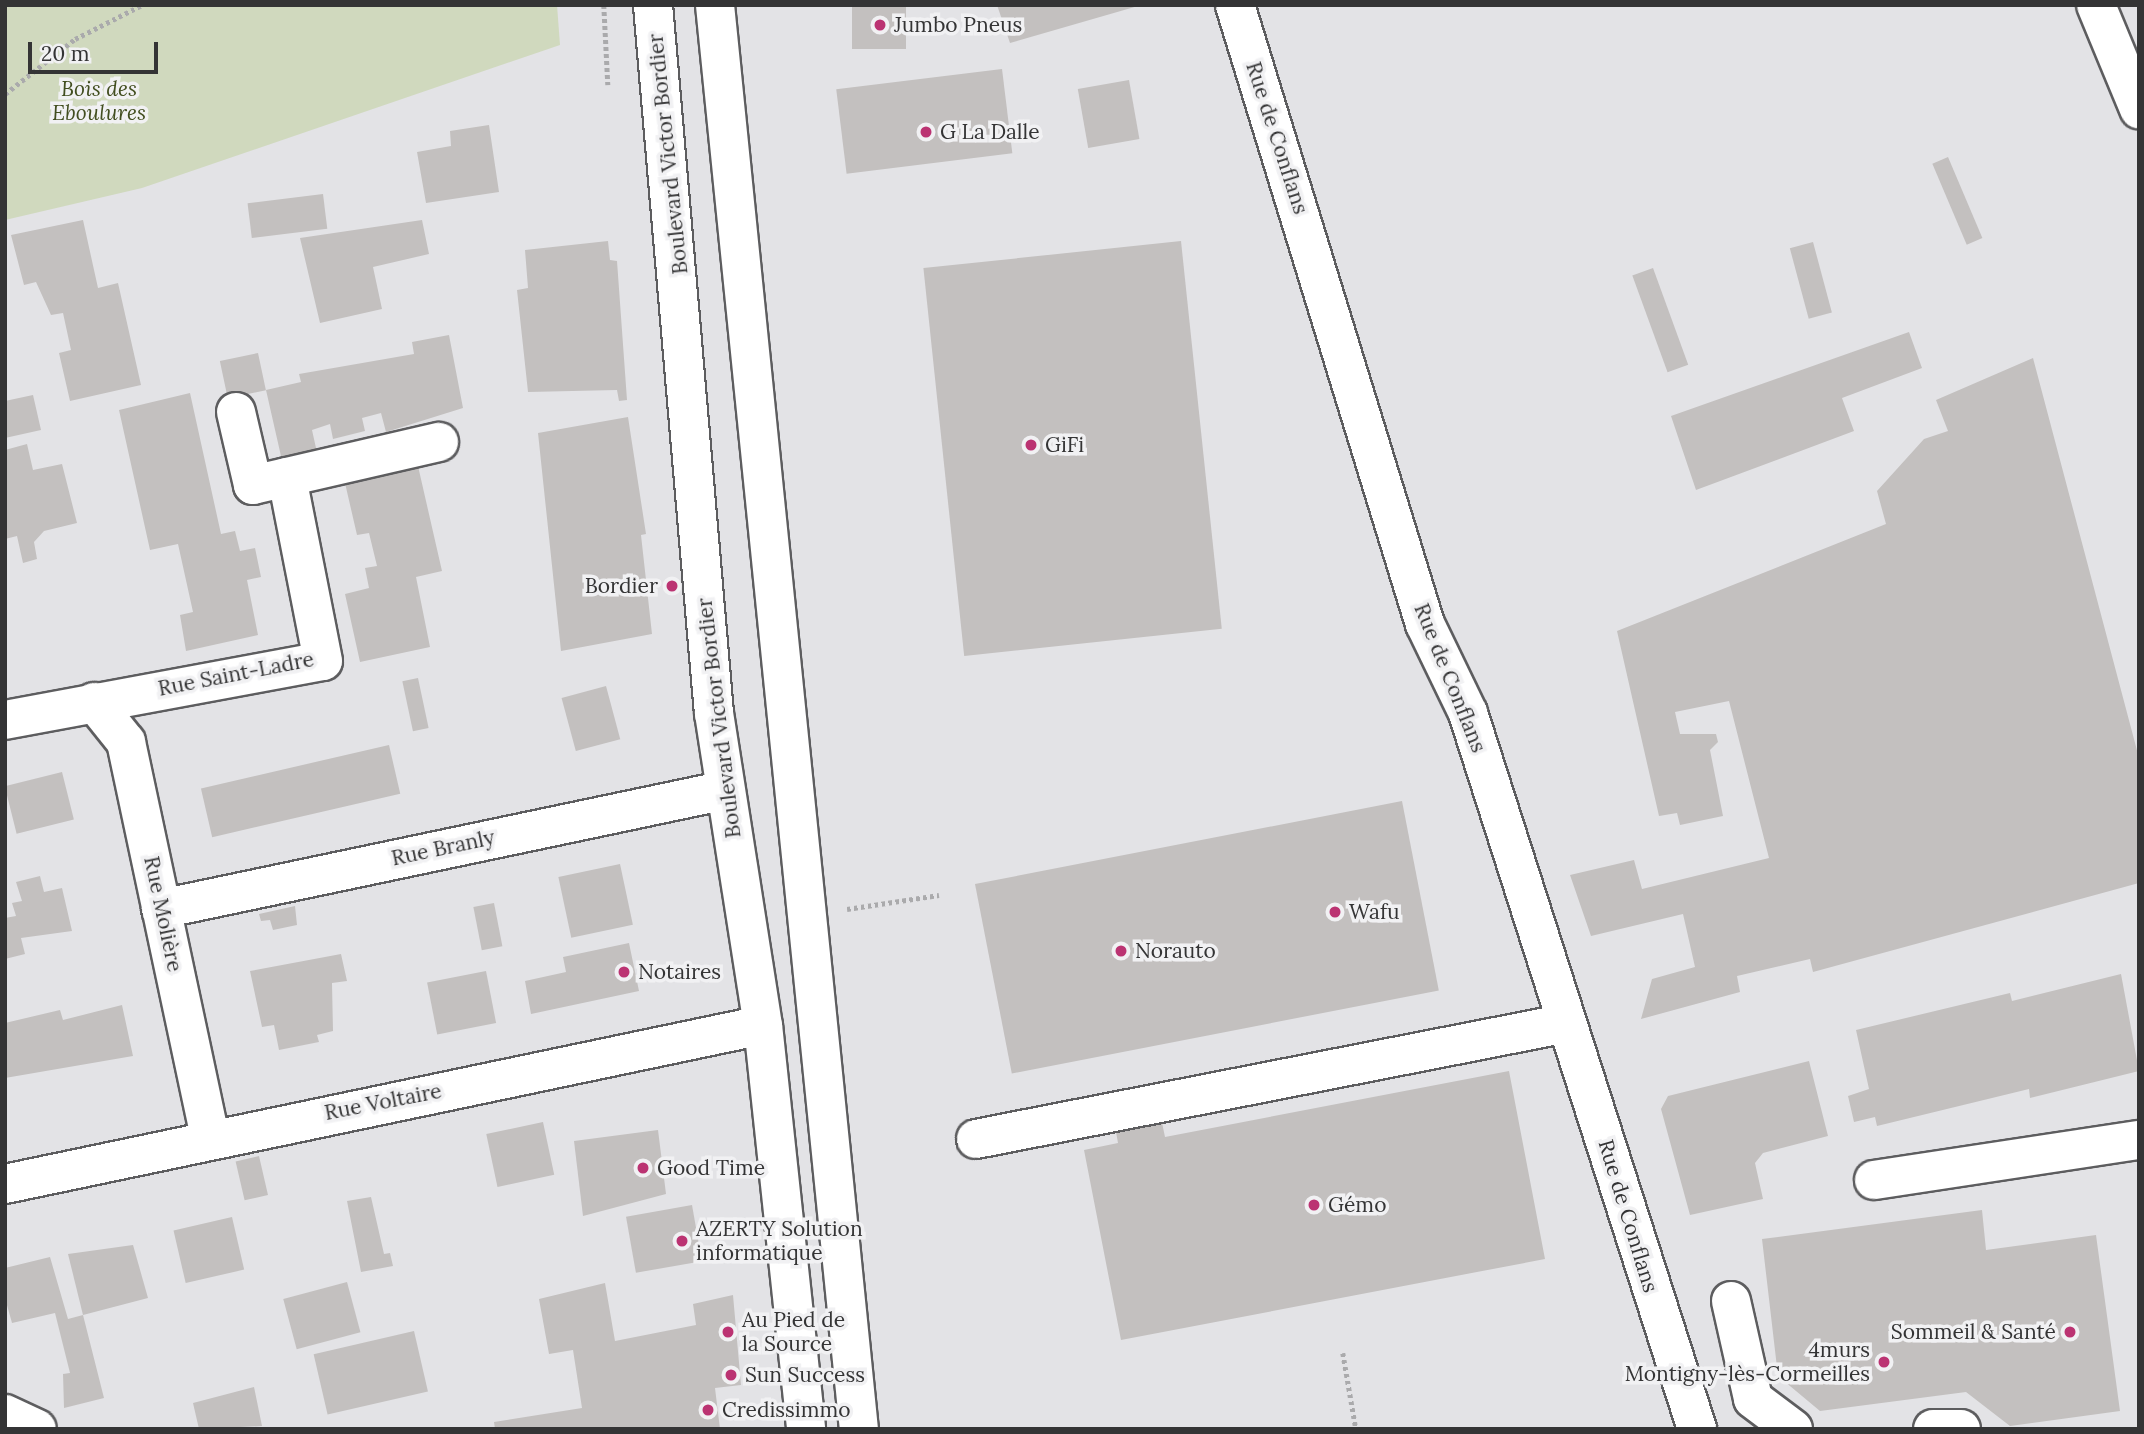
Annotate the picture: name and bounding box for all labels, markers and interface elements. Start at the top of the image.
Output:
place label: Jumbo Pneus [894,12,1022,38]
marker: Jumbo Pneus [872,17,888,33]
scale bar [32,28,161,72]
street label: Boulevard Victor Bordier [643,32,693,276]
text: 20 m [41,40,90,67]
street label: Rue de Conflans [1241,59,1313,217]
park label: Bois des Eboulures [52,76,146,126]
place label: G La Dalle [940,119,1040,145]
marker: G La Dalle [918,124,934,140]
place label: GiFi [1045,432,1084,458]
marker: GiFi [1023,437,1039,453]
place label: Bordier [585,573,658,599]
marker: Bordier [664,578,680,594]
street label: Boulevard Victor Bordier [692,596,746,840]
street label: Rue de Conflans [1409,600,1491,756]
street label: Rue Saint-Ladre [156,647,316,701]
street label: Rue Branly [389,825,497,871]
street label: Rue Molière [138,854,188,974]
place label: Wafu [1349,899,1400,925]
marker: Wafu [1327,904,1343,920]
place label: Norauto [1135,938,1216,964]
marker: Norauto [1113,943,1129,959]
place label: Notaires [638,959,721,985]
marker: Notaires [616,964,632,980]
street label: Rue Voltaire [322,1078,444,1126]
street label: Rue de Conflans [1593,1137,1663,1295]
place label: Good Time [657,1155,765,1181]
marker: Good Time [635,1160,651,1176]
place label: Gémo [1328,1192,1386,1218]
marker: Gémo [1306,1197,1322,1213]
place label: AZERTY Solution informatique [696,1216,863,1266]
marker: AZERTY Solution informatique [674,1233,690,1249]
place label: Au Pied de la Source [742,1307,845,1357]
place label: Sommeil & Santé [1891,1319,2056,1345]
marker: Au Pied de la Source [720,1324,736,1340]
marker: Sommeil & Santé [2062,1324,2078,1340]
place label: 4murs Montigny-lès-Cormeilles [1625,1337,1870,1387]
marker: 4murs Montigny-lès-Cormeilles [1876,1354,1892,1370]
place label: Sun Success [745,1362,865,1388]
marker: Sun Success [723,1367,739,1383]
place label: Credissimmo [722,1397,851,1423]
marker: Credissimmo [700,1402,716,1418]

